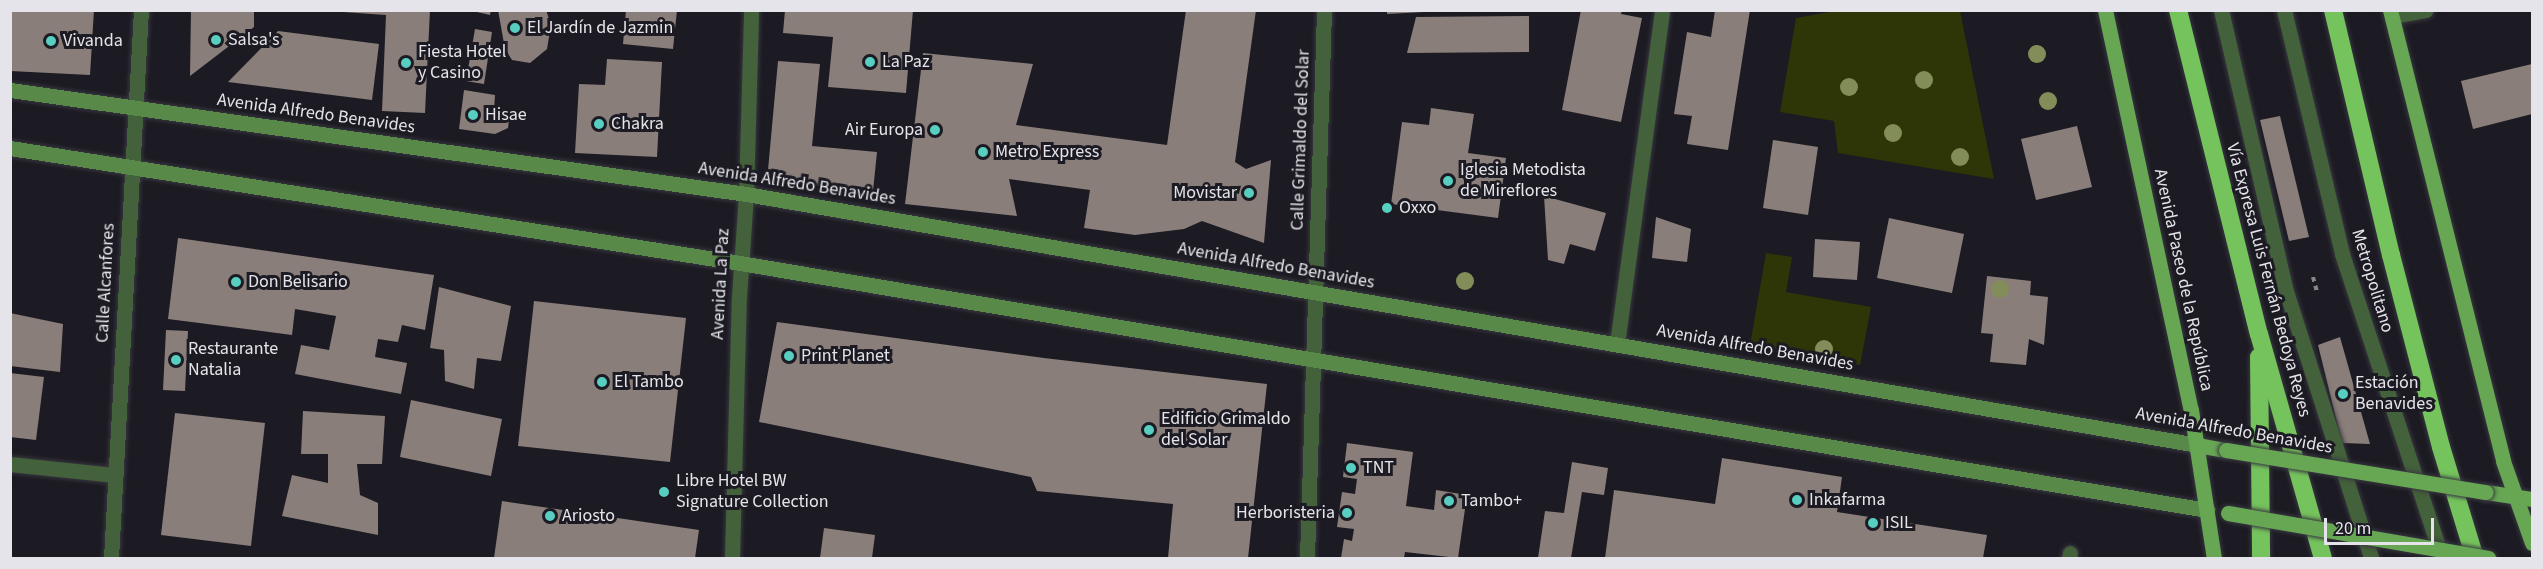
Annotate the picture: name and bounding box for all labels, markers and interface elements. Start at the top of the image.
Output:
place label: El Jardín de Jazmin [527,17,673,39]
marker: El Jardín de Jazmin [508,21,522,35]
place label: Salsa's [228,29,280,51]
place label: Vivanda [63,30,123,52]
marker: Salsa's [209,33,223,47]
marker: Vivanda [44,34,58,48]
place label: Fiesta Hotel y Casino [418,42,506,84]
street label: Calle Grimaldo del Solar [1287,49,1315,231]
place label: La Paz [882,51,930,73]
marker: La Paz [863,55,877,69]
marker: Fiesta Hotel y Casino [399,56,413,70]
street label: Avenida Alfredo Benavides [216,89,416,139]
place label: Hisae [485,104,527,126]
marker: Hisae [466,108,480,122]
place label: Chakra [611,113,664,135]
marker: Chakra [592,117,606,131]
place label: Air Europa [845,119,923,141]
marker: Air Europa [928,123,942,137]
place label: Metro Express [995,141,1099,163]
street label: Vía Expresa Luis Fernán Bedoya Reyes [2221,141,2315,419]
marker: Metro Express [976,145,990,159]
street label: Avenida Alfredo Benavides [697,158,897,210]
place label: Iglesia Metodista de Mireflores [1460,160,1586,202]
street label: Avenida Paseo de la República [2149,167,2217,393]
marker: Iglesia Metodista de Mireflores [1441,174,1455,188]
place label: Movistar [1173,182,1237,204]
marker: Movistar [1242,186,1256,200]
place label: Oxxo [1399,197,1436,219]
marker: Oxxo [1380,201,1394,215]
street label: Calle Alcanfores [92,223,120,343]
street label: Metropolitano [2346,227,2398,335]
street label: Avenida La Paz [707,228,735,340]
street label: Avenida Alfredo Benavides [1176,238,1376,294]
place label: Don Belisario [248,271,348,293]
marker: Don Belisario [229,275,243,289]
street label: Avenida Alfredo Benavides [1655,320,1855,376]
place label: Restaurante Natalia [188,339,278,382]
place label: Print Planet [801,345,890,367]
marker: Print Planet [782,349,796,363]
marker: Restaurante Natalia [169,353,183,367]
place label: El Tambo [614,371,684,393]
place label: Estación Benavides [2355,373,2433,416]
marker: El Tambo [595,375,609,389]
marker: Estación Benavides [2336,387,2350,401]
street label: Avenida Alfredo Benavides [2134,403,2334,459]
place label: Edificio Grimaldo del Solar [1161,409,1291,452]
marker: Edificio Grimaldo del Solar [1142,423,1156,437]
place label: TNT [1363,457,1394,479]
marker: TNT [1344,461,1358,475]
place label: Libre Hotel BW Signature Collection [676,471,829,514]
marker: Libre Hotel BW Signature Collection [657,485,671,499]
place label: Inkafarma [1809,489,1886,511]
place label: Tambo+ [1461,490,1522,512]
marker: Inkafarma [1790,493,1804,507]
marker: Tambo+ [1442,494,1456,508]
place label: Herboristeria [1236,502,1335,524]
place label: Ariosto [562,505,615,527]
marker: Herboristeria [1340,506,1354,520]
scale bar [2327,506,2436,544]
marker: Ariosto [543,509,557,523]
place label: ISIL [1885,512,1913,534]
marker: ISIL [1866,516,1880,530]
text: 20 m [2335,516,2371,541]

